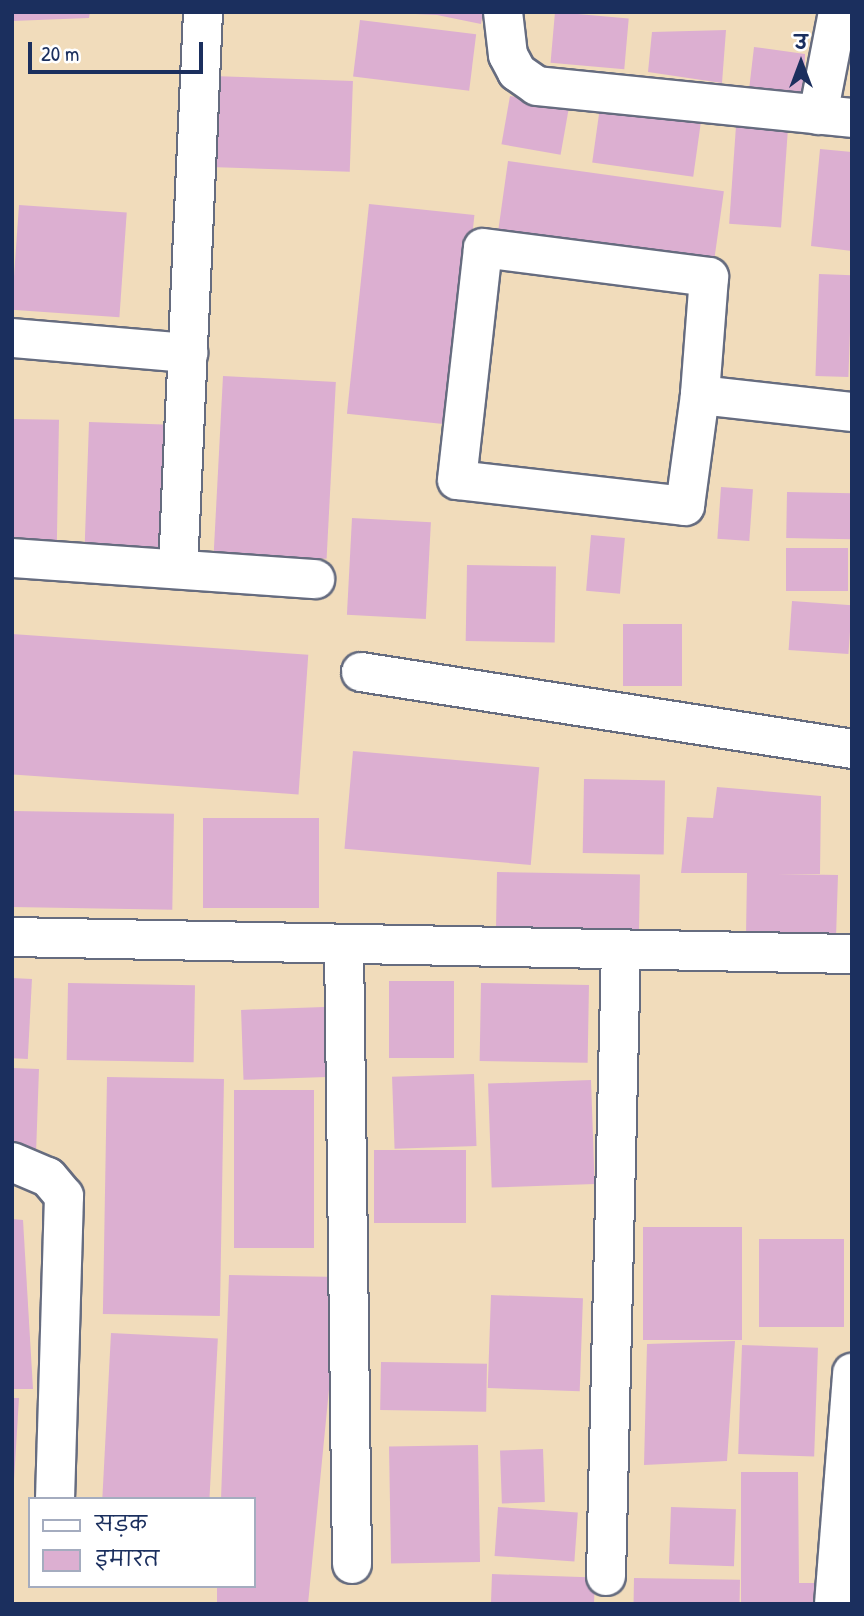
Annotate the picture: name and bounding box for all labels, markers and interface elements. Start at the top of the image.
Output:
scale bar [32,28,206,72]
north arrow [766,28,836,98]
text: उ [795,29,807,55]
text: 20 m [41,39,79,68]
legend [28,1497,256,1588]
text: सड़क [95,1509,147,1538]
text: इमारत [95,1544,159,1573]

